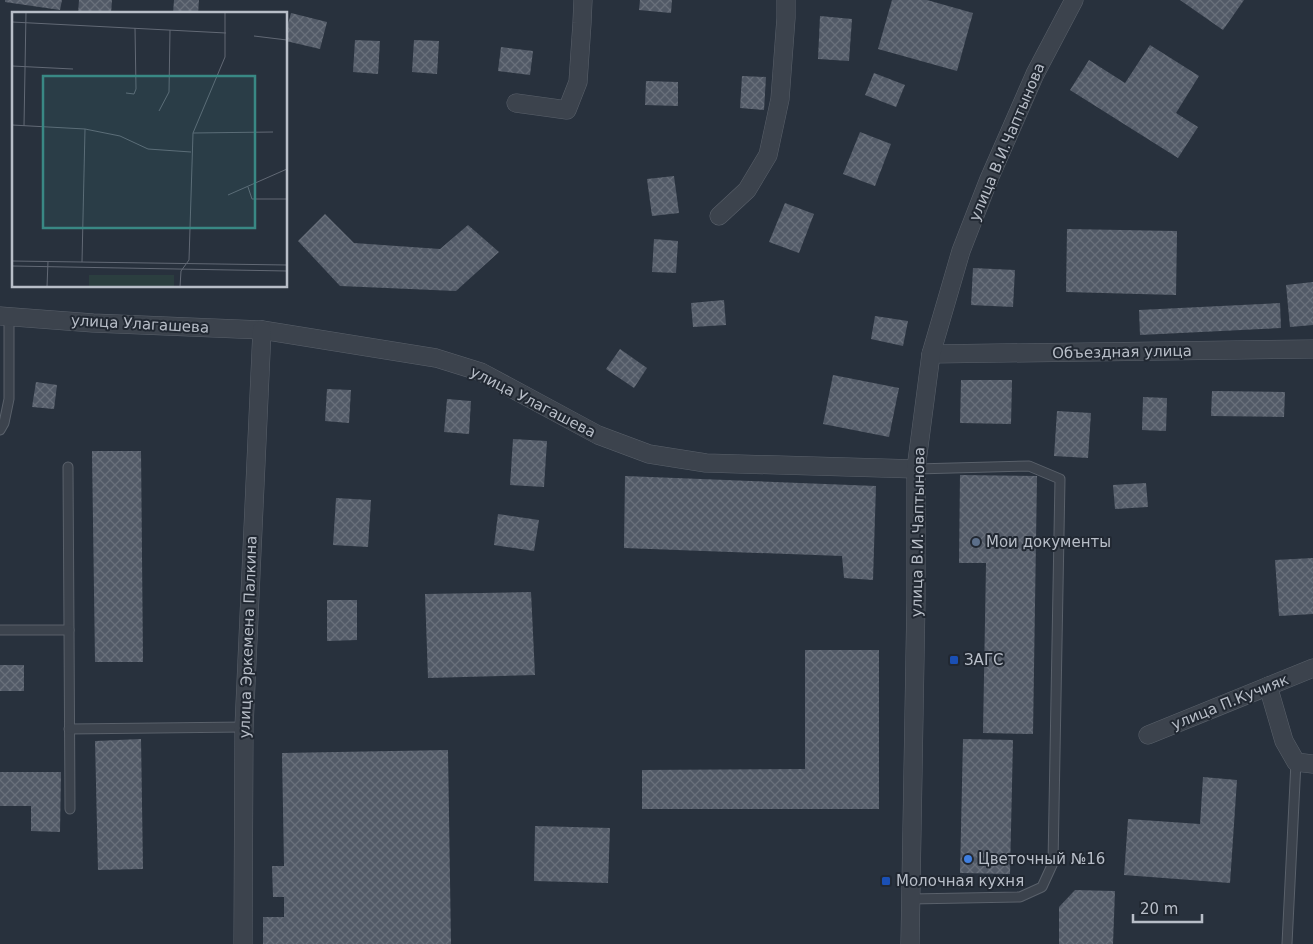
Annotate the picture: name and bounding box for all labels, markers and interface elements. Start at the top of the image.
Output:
inset map [12,12,288,288]
street label: улица В.И.Чаптынова [965,60,1049,224]
street label: улица Улагашева [70,311,210,337]
street label: Объездная улица [1052,342,1192,362]
street label: улица Улагашева [467,363,599,441]
street label: улица В.И.Чаптынова [908,447,928,617]
place label: Мои документы [986,533,1111,551]
street label: улица Эркемена Палкина [235,535,261,739]
marker: Мои документы [970,536,982,548]
place label: ЗАГС [964,651,1004,669]
marker: ЗАГС [948,654,960,666]
street label: улица П.Кучияк [1169,670,1291,734]
place label: Цветочный №16 [978,850,1105,868]
marker: Цветочный №16 [962,853,974,865]
place label: Молочная кухня [896,872,1024,890]
marker: Молочная кухня [880,875,892,887]
scale bar [1133,892,1202,924]
text: 20 m [1140,900,1178,918]

